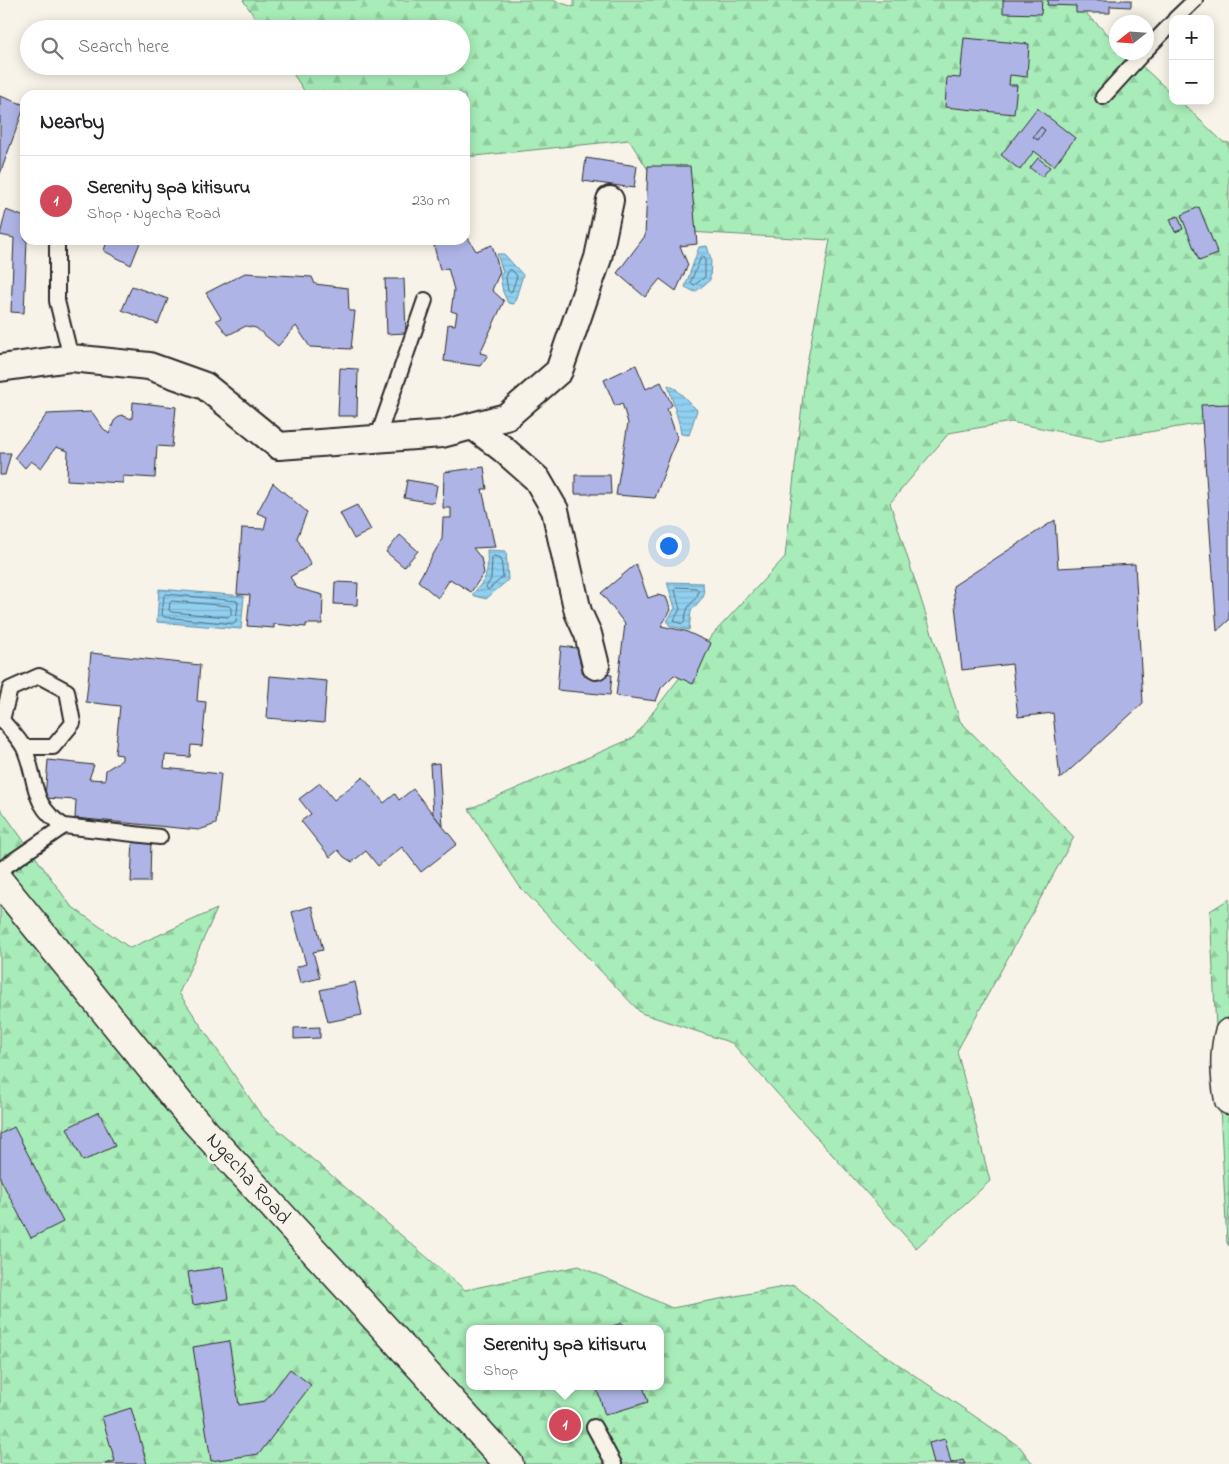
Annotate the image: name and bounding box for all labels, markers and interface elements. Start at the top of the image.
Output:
north arrow [1109,15,1154,60]
map controls [1169,15,1214,105]
button: + [1169,15,1214,60]
search box [20,20,470,75]
icon: search [38,34,66,62]
text: Search here [78,34,169,61]
button: − [1169,60,1214,105]
text: Nearby [40,108,104,138]
text: Serenity spa kitisuru [87,175,250,202]
text: 1 [53,189,59,213]
text: 230 m [412,189,450,213]
text: Shop · Ngecha Road [87,202,221,226]
your location [656,533,682,559]
street label: Ngecha Road [197,1126,298,1233]
popup [466,1325,664,1390]
text: Serenity spa kitisuru [483,1332,647,1359]
text: Shop [483,1359,518,1383]
pin: 1 [549,1406,581,1444]

